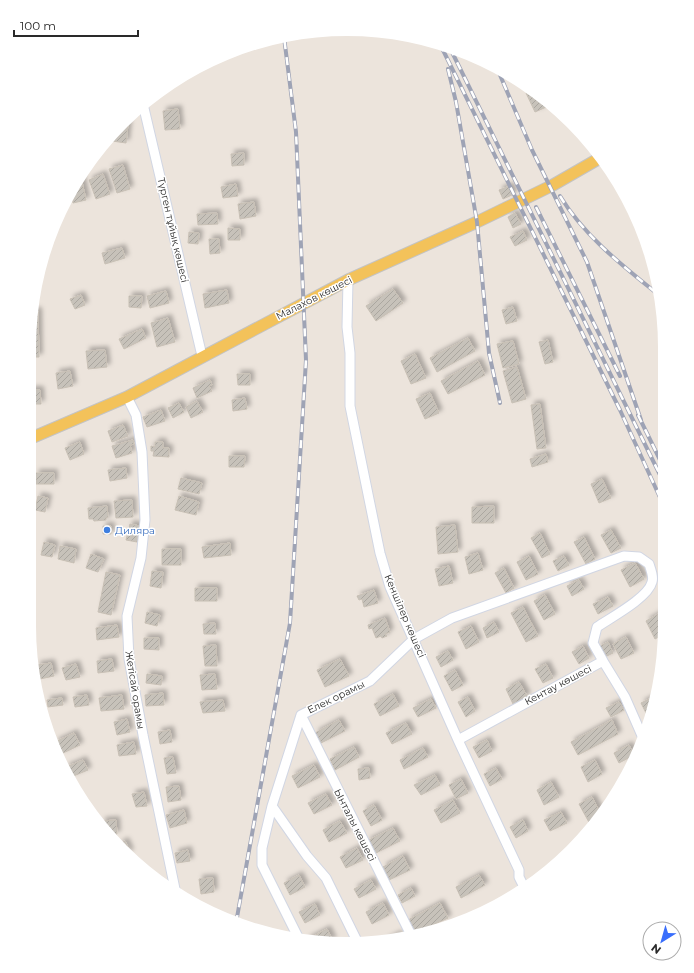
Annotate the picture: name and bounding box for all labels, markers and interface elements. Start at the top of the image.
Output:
scale bar [14,12,138,38]
text: 100 m [20,18,56,33]
street label: Түрген тұйық көшесі [155,176,191,284]
street label: Малахов көшесі [274,273,354,323]
place label: Диляра [115,524,155,537]
marker: Диляра [102,525,112,535]
street label: Кеншілер көшесі [382,572,428,660]
street label: Жетісай орамы [122,650,148,730]
street label: Кентау көшесі [522,662,594,708]
street label: Елек орамы [305,678,367,716]
street label: Ынталы көшесі [331,787,379,863]
north arrow [642,921,682,961]
text: N [648,941,664,957]

